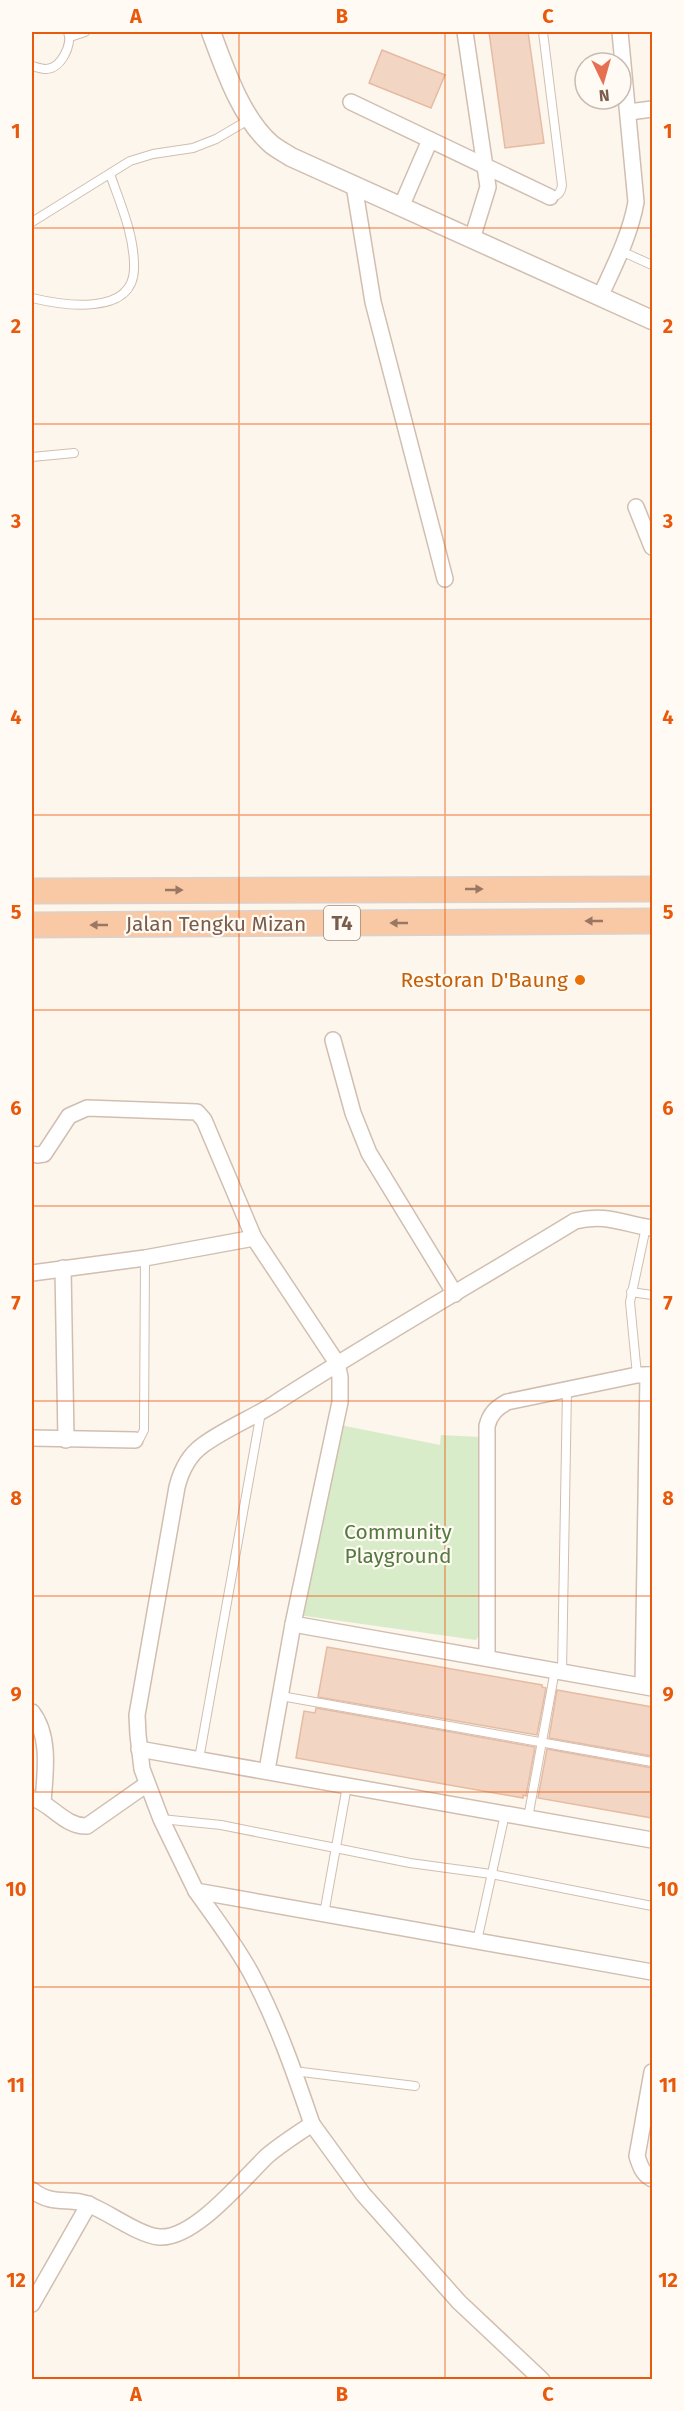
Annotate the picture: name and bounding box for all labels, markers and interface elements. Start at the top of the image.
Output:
text: A [129,4,143,28]
text: B [336,4,348,28]
text: C [542,4,554,28]
north arrow [573,51,633,111]
text: N [598,86,610,105]
text: 1 [11,119,21,143]
text: 1 [663,119,673,143]
text: 2 [11,314,21,338]
text: 2 [663,314,673,338]
text: 3 [10,509,21,533]
text: 3 [662,509,673,533]
text: 4 [10,705,22,729]
text: 4 [662,705,674,729]
one-way arrow [464,884,483,894]
one-way arrow [164,886,183,895]
text: 5 [11,900,22,924]
text: 5 [663,900,674,924]
road number: T4 [324,906,360,940]
street label: Jalan Tengku Mizan [126,911,306,937]
one-way arrow [585,916,604,926]
one-way arrow [390,918,409,928]
one-way arrow [90,920,109,930]
place label: Restoran D'Baung [400,967,568,993]
marker: Restoran D'Baung [573,973,587,987]
text: 6 [10,1096,22,1120]
text: 6 [662,1096,674,1120]
text: 7 [11,1291,21,1315]
text: 7 [663,1291,673,1315]
text: 8 [10,1486,22,1510]
text: 8 [662,1486,674,1510]
park label: Community Playground [344,1519,453,1569]
text: 9 [10,1682,22,1706]
text: 9 [662,1682,674,1706]
text: 10 [6,1877,26,1901]
text: 10 [658,1877,678,1901]
text: 11 [7,2073,25,2097]
text: 11 [659,2073,677,2097]
text: 12 [6,2268,26,2292]
text: 12 [658,2268,678,2292]
text: A [129,2382,143,2406]
text: B [336,2382,348,2406]
text: C [542,2382,554,2406]

